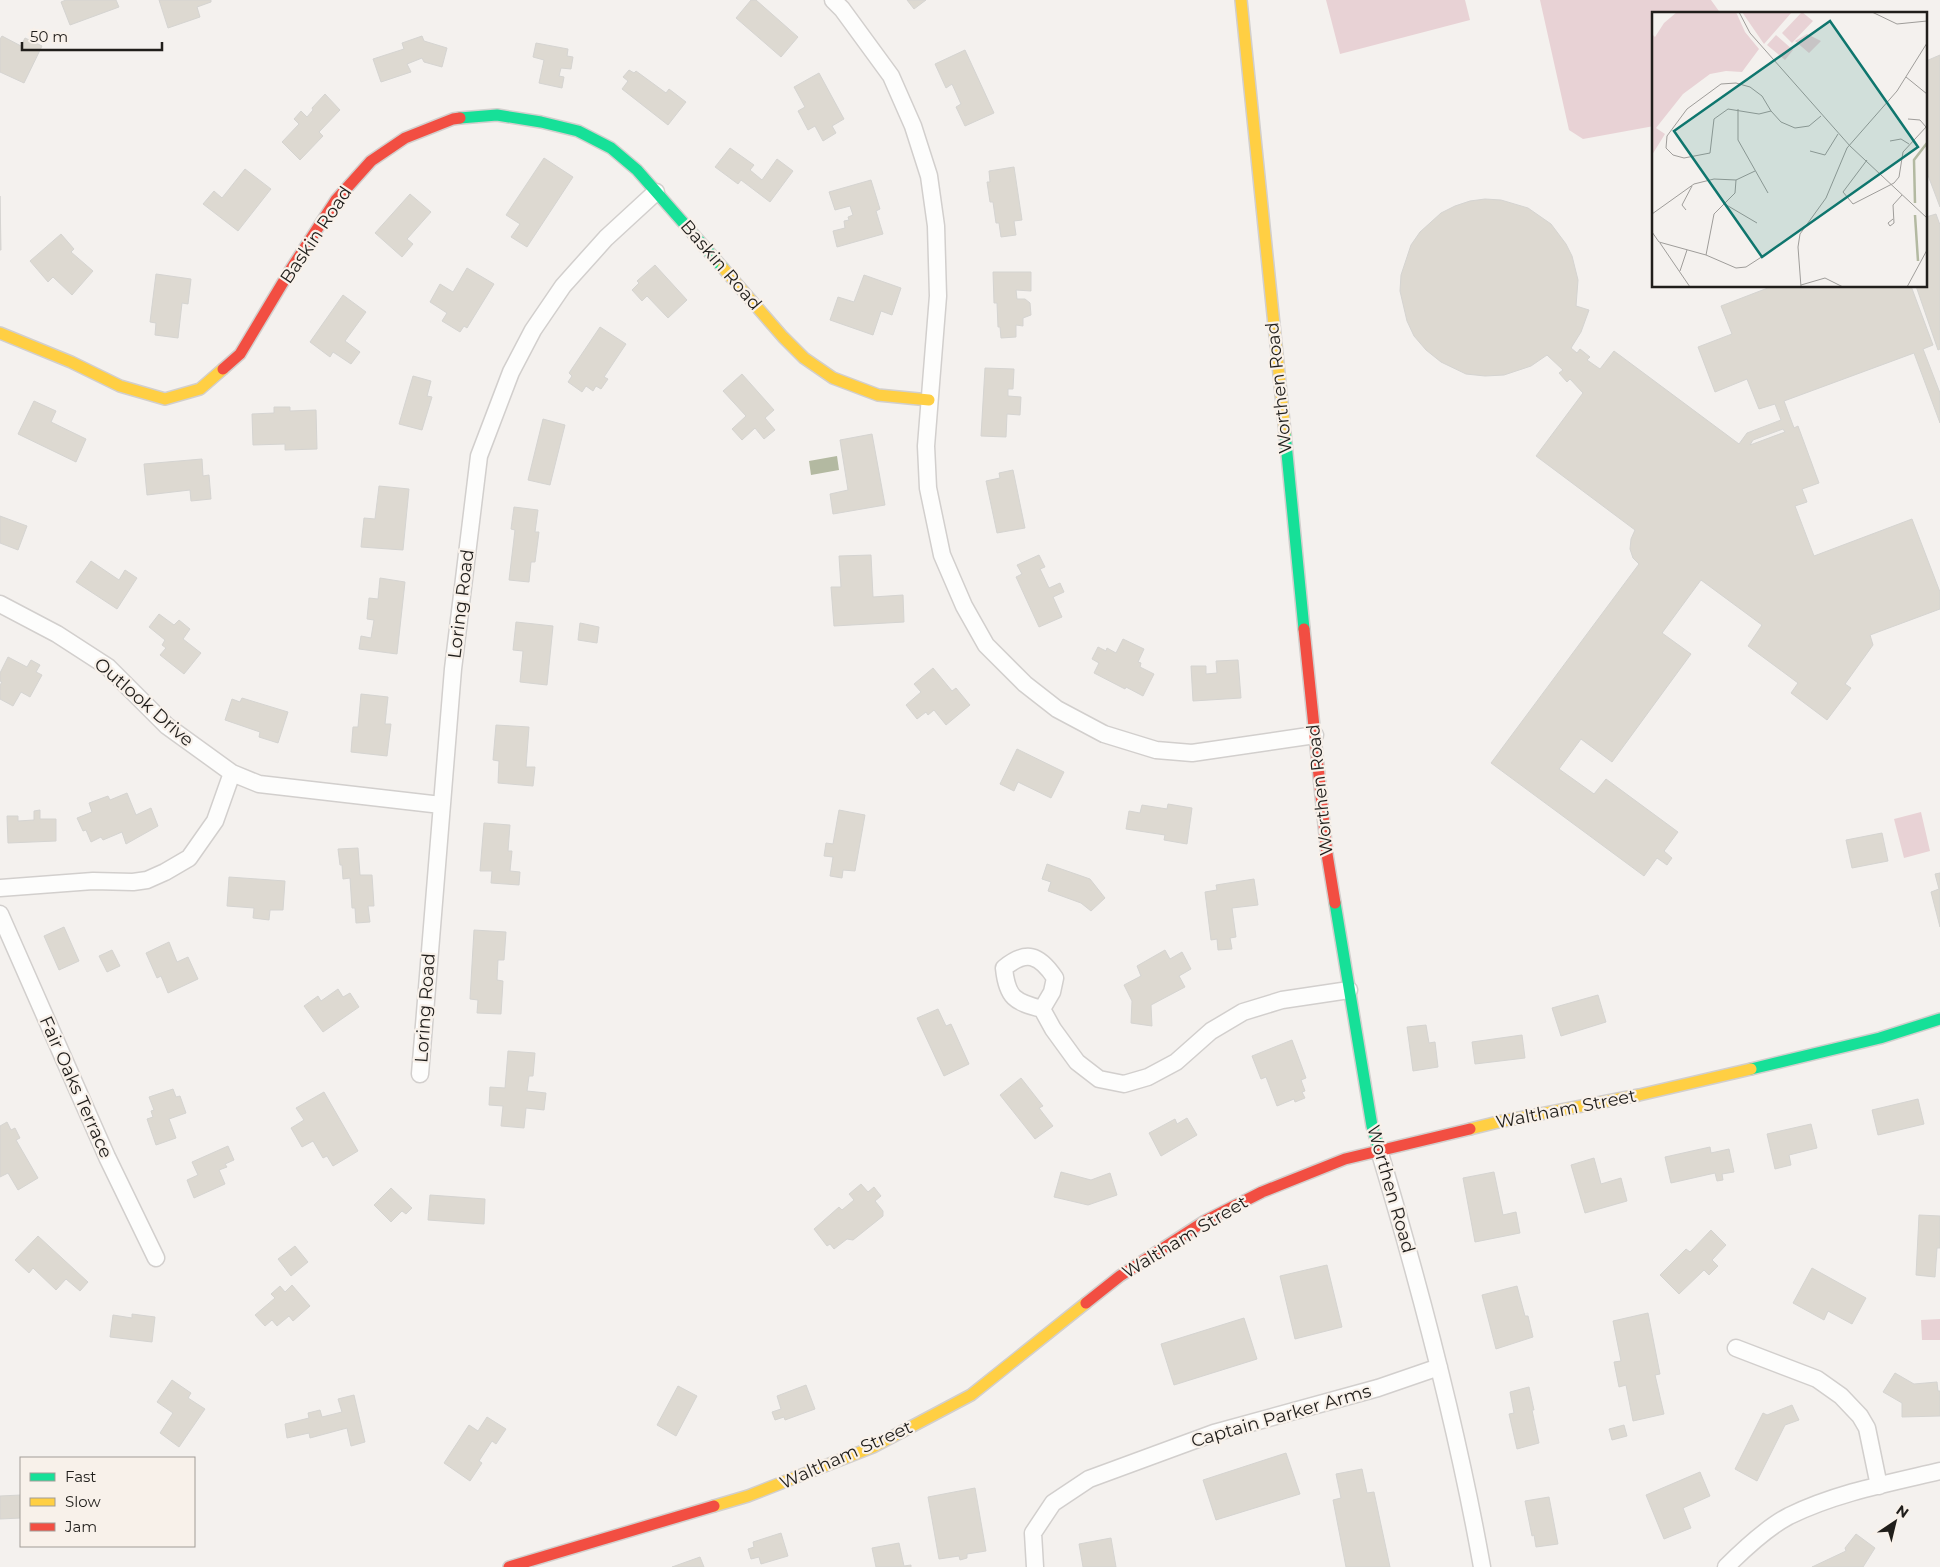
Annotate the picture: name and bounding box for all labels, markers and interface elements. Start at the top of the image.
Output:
inset map [1652,12,1928,288]
scale bar [22,20,162,52]
text: 50 m [30,27,68,46]
street label: Baskin Road [275,182,357,288]
street label: Baskin Road [676,215,766,315]
street label: Worthen Road [1261,321,1297,455]
street label: Loring Road [443,548,479,660]
street label: Outlook Drive [90,653,198,751]
street label: Worthen Road [1302,723,1338,857]
street label: Loring Road [410,952,440,1064]
street label: Fair Oaks Terrace [35,1012,117,1162]
street label: Waltham Street [1494,1085,1638,1133]
street label: Worthen Road [1362,1122,1420,1256]
street label: Waltham Street [1118,1191,1252,1283]
street label: Captain Parker Arms [1188,1380,1374,1452]
street label: Waltham Street [776,1416,916,1494]
legend [20,1457,195,1547]
text: Fast [65,1467,96,1486]
text: Slow [65,1492,101,1511]
north arrow [1870,1497,1920,1547]
text: N [1893,1501,1912,1522]
text: Jam [64,1517,97,1536]

